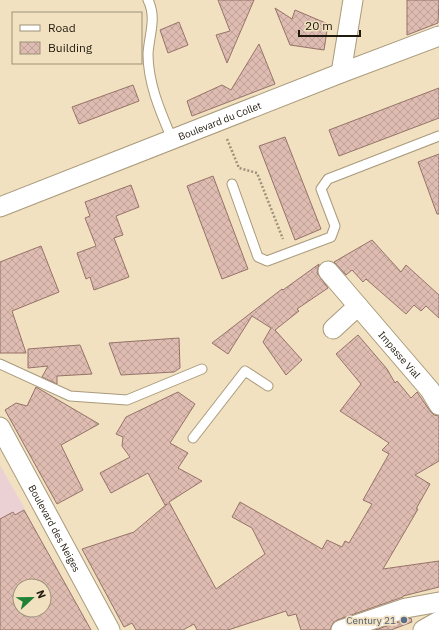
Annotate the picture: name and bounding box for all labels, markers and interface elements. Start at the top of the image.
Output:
legend [12,12,142,64]
scale bar [299,12,360,38]
text: 20 m [305,18,333,33]
text: Road [48,20,76,35]
text: Building [48,40,93,55]
street label: Boulevard du Collet [176,98,263,143]
street label: Impasse Vial [376,328,424,381]
street label: Boulevard des Neiges [26,482,84,574]
north arrow [12,578,52,618]
text: N [33,588,49,601]
place label: Century 21 [346,614,396,627]
marker: Century 21 [399,615,409,625]

